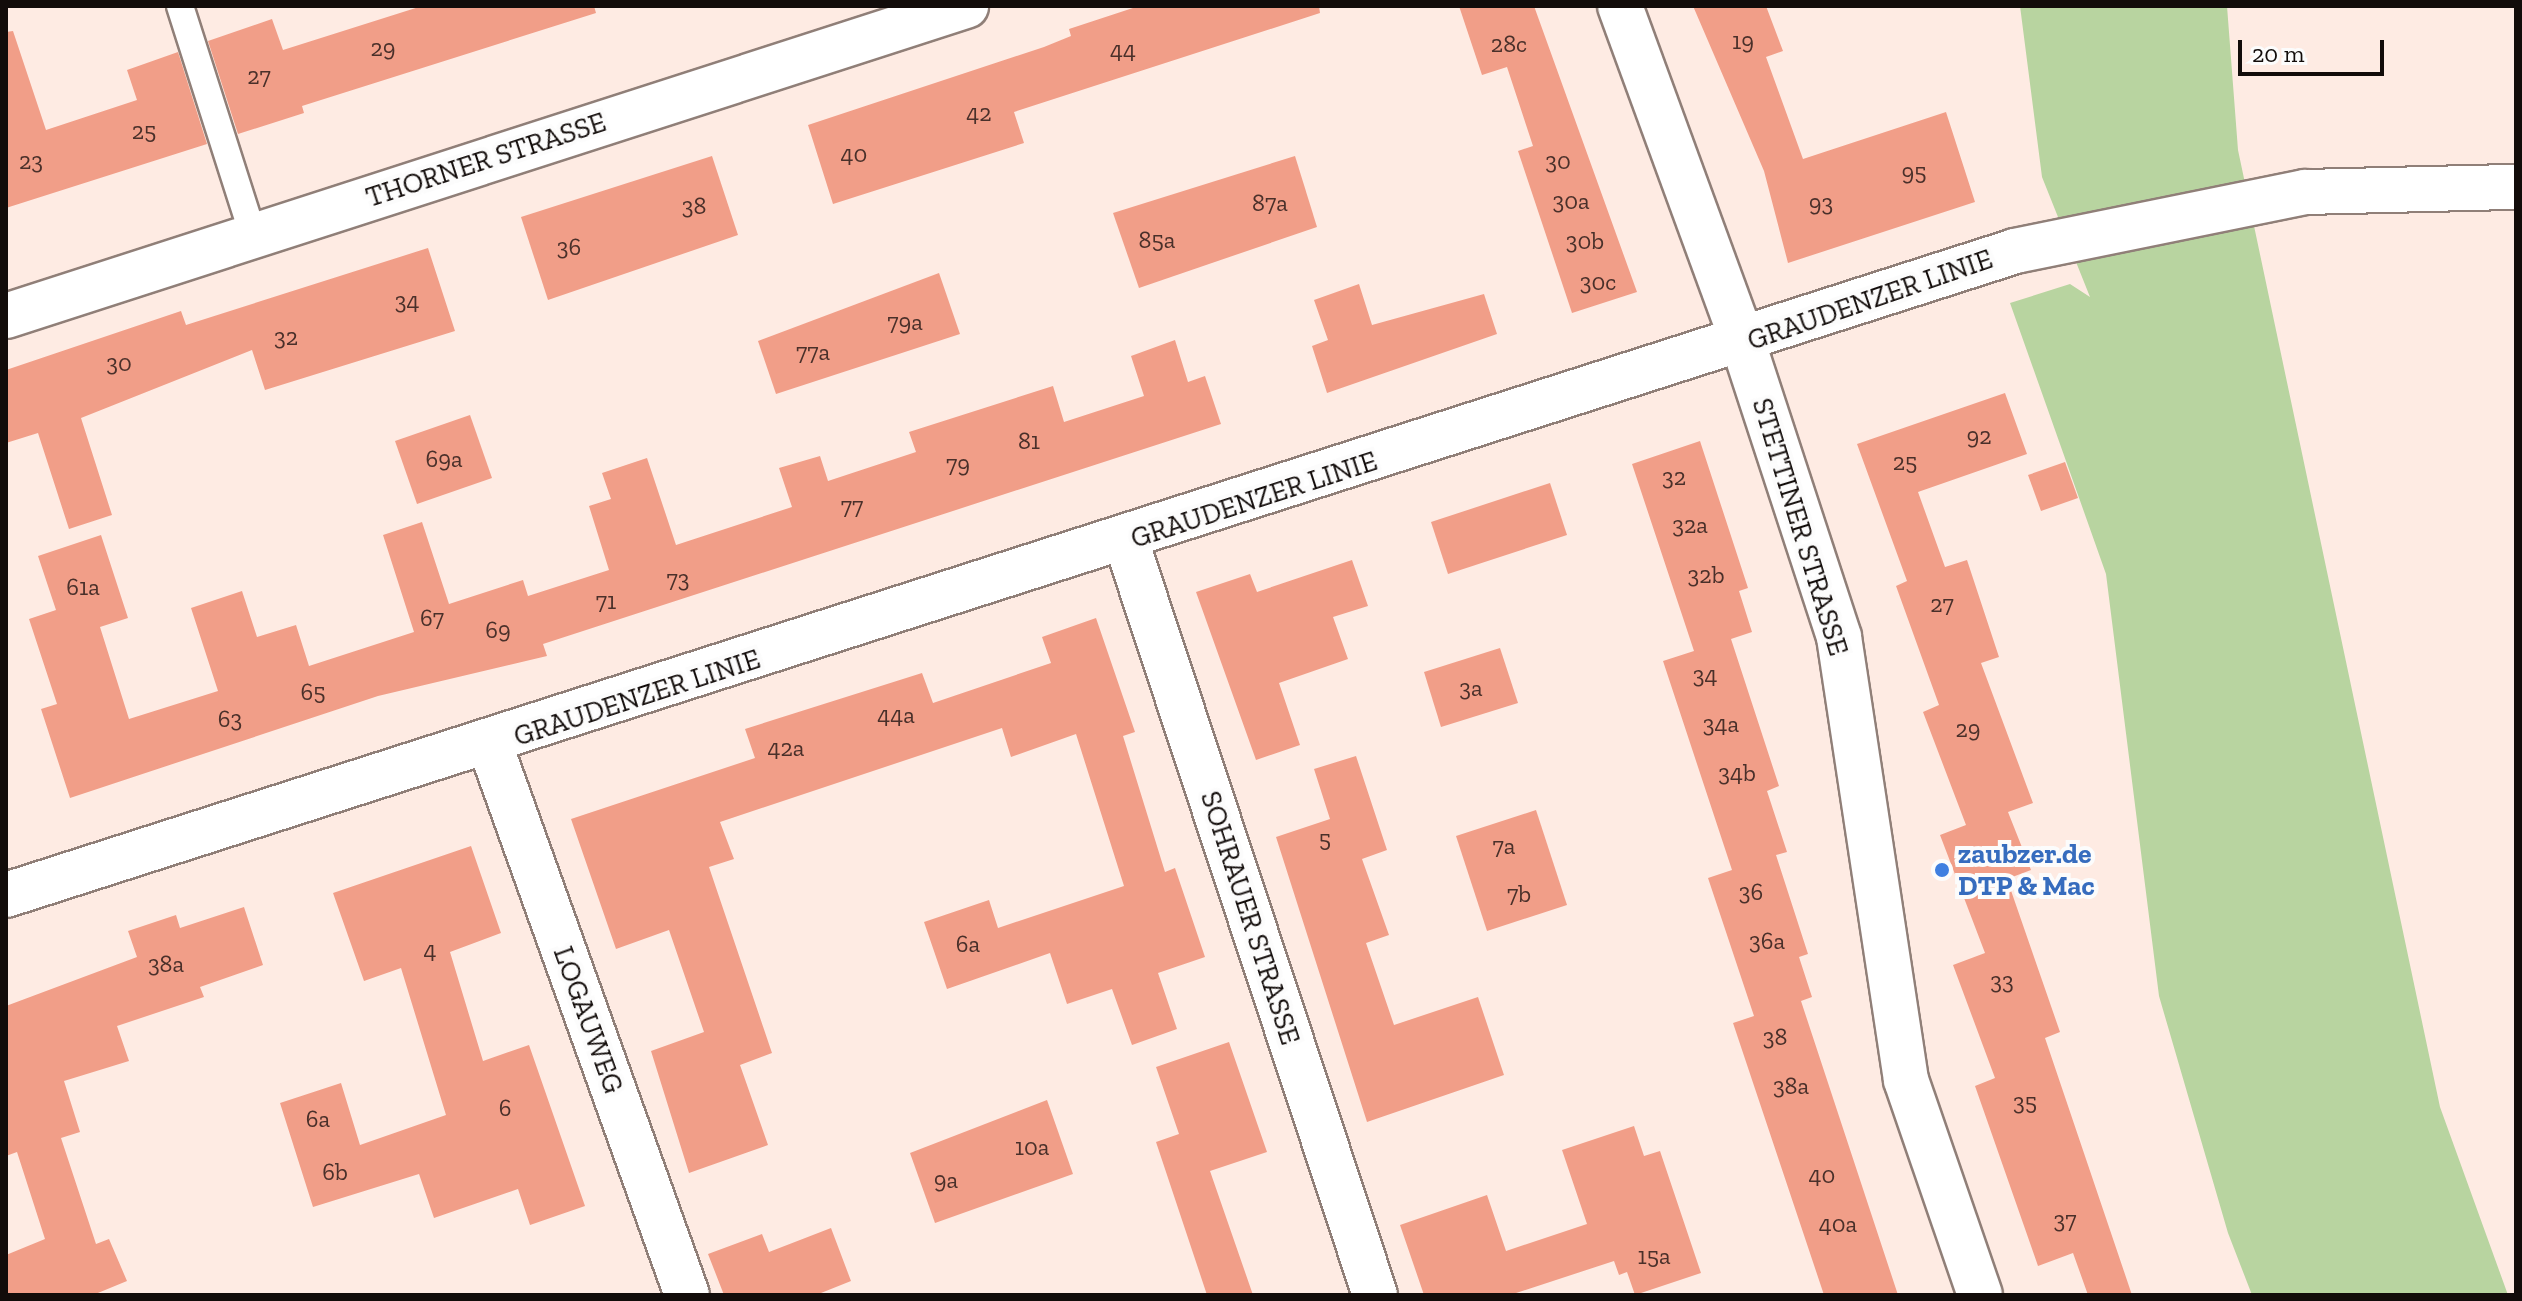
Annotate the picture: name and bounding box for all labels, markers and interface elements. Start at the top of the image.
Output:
scale bar [2242,24,2388,74]
house number: 19 [1732,27,1754,55]
house number: 28c [1491,30,1527,58]
house number: 29 [370,34,396,62]
house number: 44 [1110,36,1136,64]
text: 20 m [2252,39,2304,68]
house number: 27 [247,62,271,90]
house number: 42 [966,99,992,127]
street label: THORNER STRASSE [362,105,610,215]
house number: 25 [132,117,156,145]
house number: 40 [841,140,867,168]
house number: 23 [19,147,43,175]
house number: 30 [1545,147,1571,175]
house number: 95 [1901,158,1927,186]
house number: 30a [1552,187,1590,215]
house number: 87a [1252,189,1288,217]
house number: 93 [1809,189,1833,217]
house number: 38 [682,192,706,220]
house number: 85a [1139,226,1175,254]
house number: 30b [1566,227,1604,255]
house number: 36 [557,233,581,261]
street label: GRAUDENZER LINIE [1743,242,1997,358]
house number: 30c [1580,268,1616,296]
house number: 34 [395,287,419,315]
house number: 79a [887,308,923,336]
house number: 32 [274,323,298,351]
house number: 77a [796,338,830,366]
house number: 30 [106,349,132,377]
street label: STETTINER STRASSE [1745,394,1855,660]
house number: 92 [1966,422,1992,450]
house number: 81 [1018,427,1040,455]
street label: GRAUDENZER LINIE [1127,444,1381,556]
house number: 69a [425,445,463,473]
house number: 25 [1893,448,1917,476]
house number: 79 [946,450,970,478]
house number: 32 [1662,463,1686,491]
house number: 77 [841,492,863,520]
house number: 32a [1672,511,1708,539]
house number: 32b [1688,561,1724,589]
house number: 73 [666,565,690,593]
house number: 61a [66,573,100,601]
house number: 71 [596,587,616,615]
house number: 27 [1930,590,1954,618]
house number: 67 [420,604,444,632]
house number: 69 [485,616,511,644]
street label: GRAUDENZER LINIE [510,642,764,754]
house number: 34 [1693,661,1717,689]
house number: 3a [1459,674,1483,702]
house number: 65 [300,678,326,706]
house number: 44a [877,701,915,729]
house number: 63 [218,705,242,733]
house number: 34a [1703,710,1739,738]
house number: 29 [1955,715,1981,743]
house number: 42a [768,734,804,762]
house number: 34b [1718,759,1756,787]
street label: SOHRAUER STRASSE [1193,787,1307,1049]
house number: 5 [1319,825,1331,853]
house number: 7a [1493,832,1515,860]
place label: zaubzer.de DTP & Mac [1958,837,2095,903]
marker: zaubzer.de DTP & Mac [1933,861,1951,879]
house number: 36 [1739,878,1763,906]
house number: 7b [1507,880,1531,908]
house number: 36a [1749,927,1785,955]
house number: 6a [956,930,980,958]
house number: 4 [424,936,436,964]
street label: LOGAUWEG [546,942,630,1098]
house number: 38a [148,950,184,978]
house number: 33 [1990,967,2014,995]
house number: 38 [1763,1023,1787,1051]
house number: 38a [1773,1072,1809,1100]
house number: 35 [2013,1088,2037,1116]
house number: 6 [499,1094,511,1122]
house number: 6a [306,1105,330,1133]
house number: 10a [1015,1133,1049,1161]
house number: 6b [322,1158,348,1186]
house number: 40 [1809,1161,1835,1189]
house number: 9a [934,1166,958,1194]
house number: 37 [2053,1206,2077,1234]
house number: 40a [1819,1210,1857,1238]
house number: 15a [1637,1242,1671,1270]

